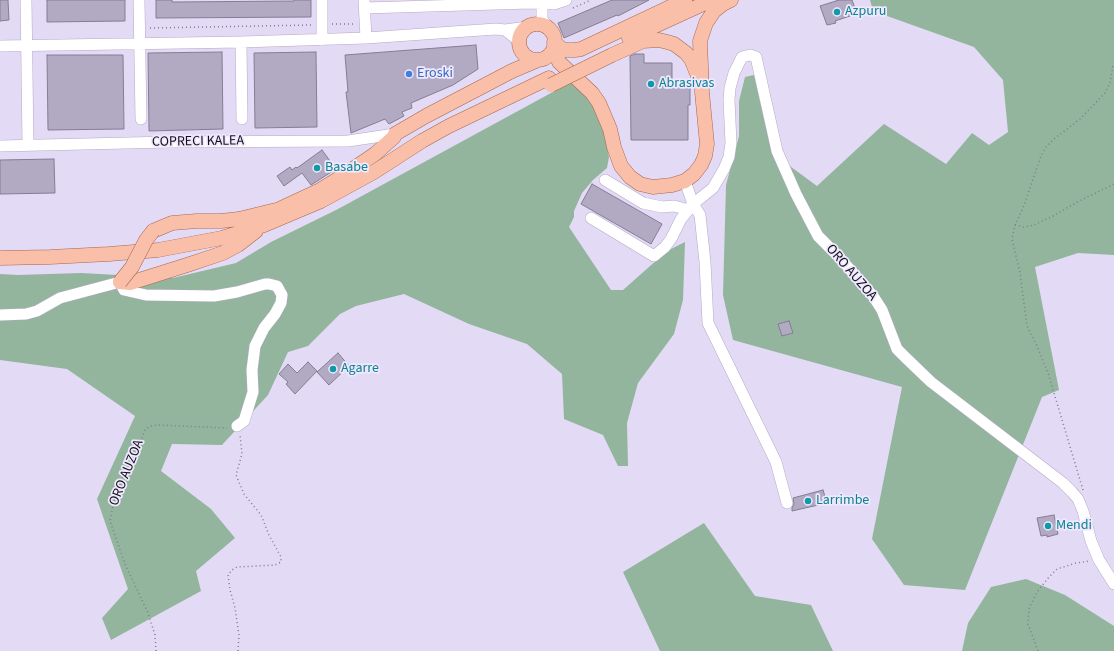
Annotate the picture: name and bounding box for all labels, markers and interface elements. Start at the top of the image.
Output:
place label: Azpuru [845,4,886,20]
marker: Azpuru [832,7,842,17]
place label: Eroski [417,66,453,82]
marker: Eroski [404,69,414,79]
place label: Abrasivas [659,76,714,92]
marker: Abrasivas [646,79,656,89]
street label: COPRECI KALEA [152,133,244,151]
place label: Basabe [325,160,368,176]
marker: Basabe [312,163,322,173]
street label: ORO AUZOA [822,241,880,305]
place label: Agarre [341,361,379,377]
marker: Agarre [328,364,338,374]
street label: ORO AUZOA [106,437,148,509]
place label: Larrimbe [816,493,869,509]
marker: Larrimbe [803,496,813,506]
place label: Mendi [1056,518,1092,534]
marker: Mendi [1043,521,1053,531]

